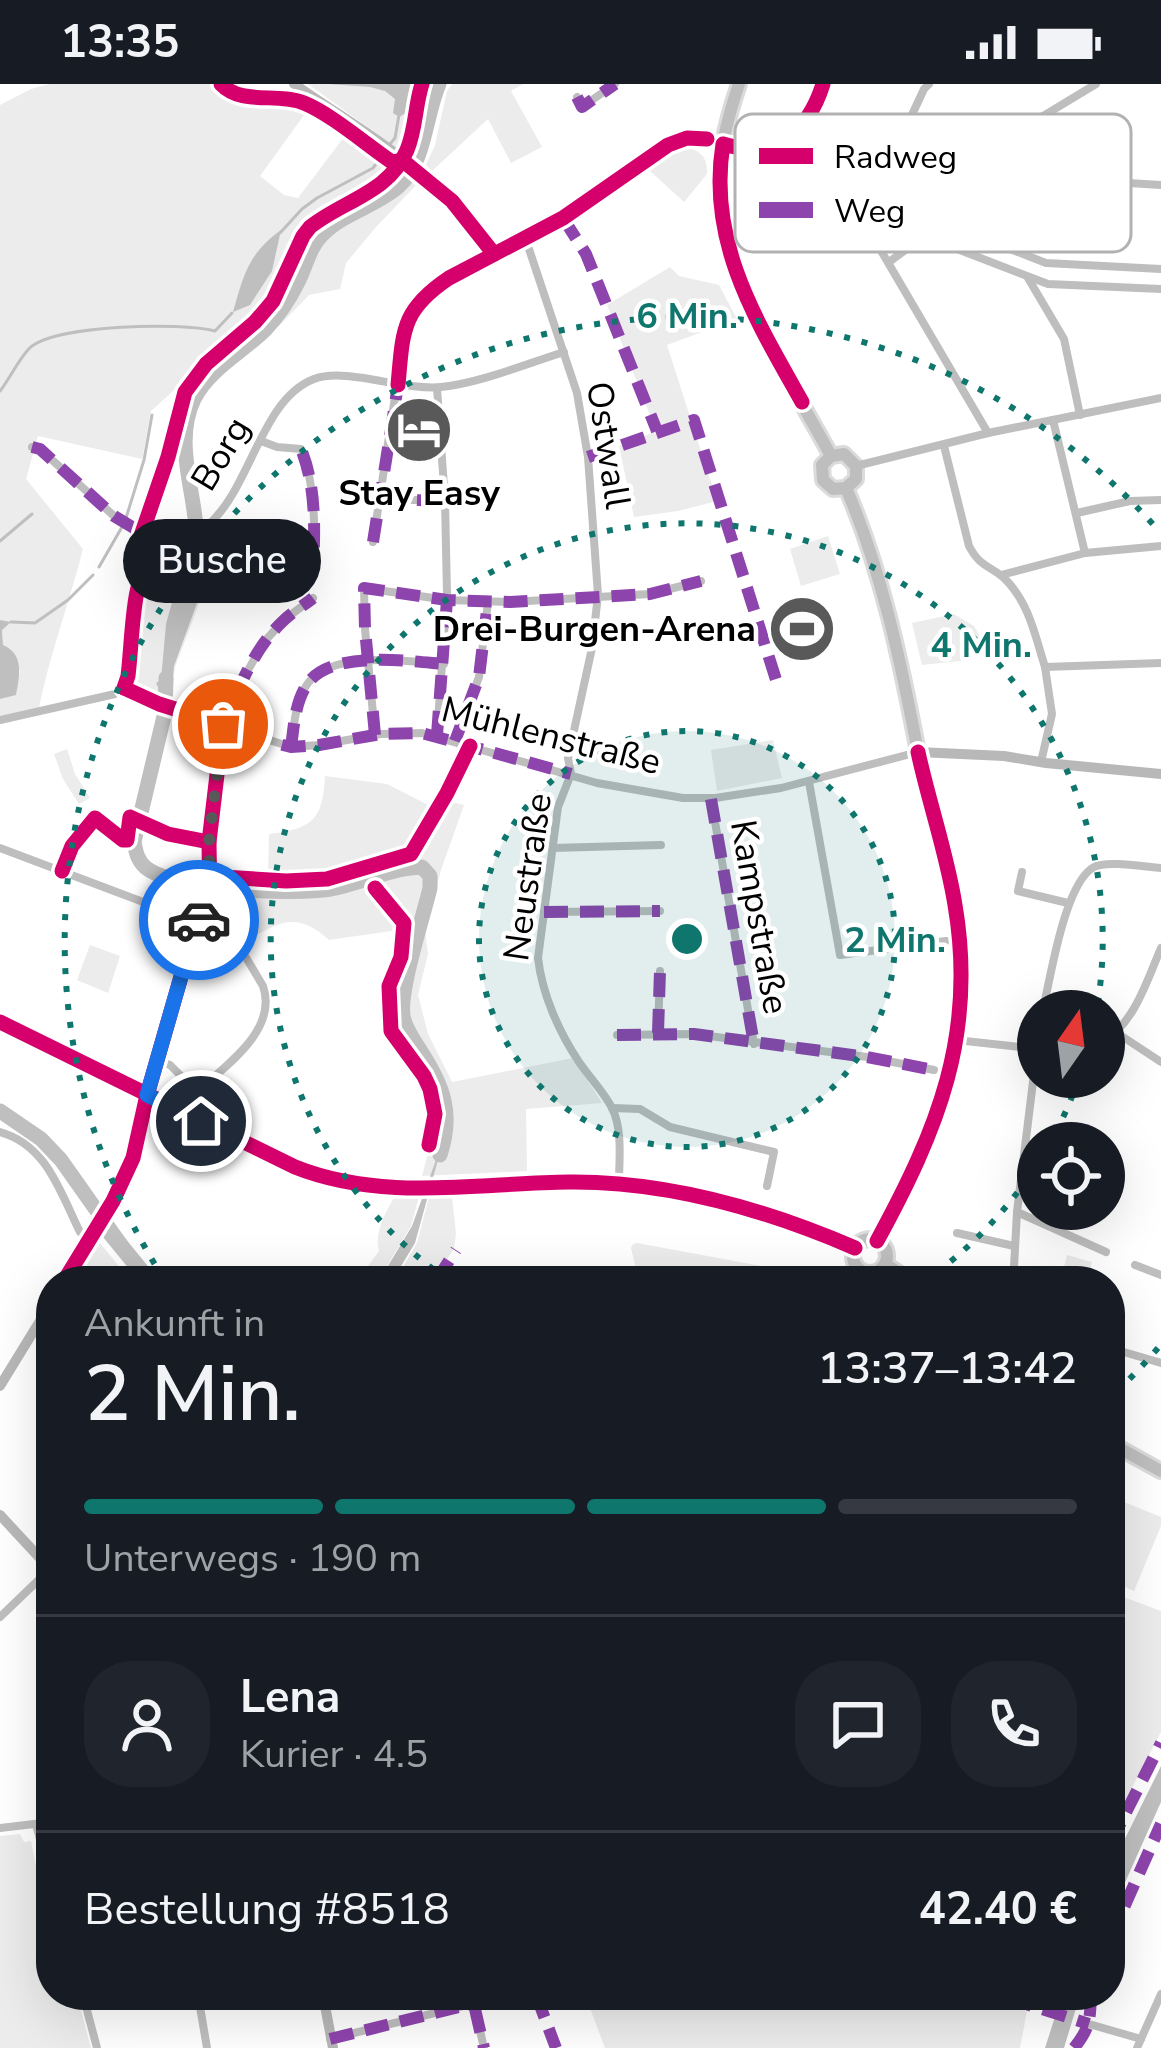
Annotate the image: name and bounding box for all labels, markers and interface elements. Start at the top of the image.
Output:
text: 13:35 [60,12,179,73]
legend [735,114,1131,252]
text: Radweg [834,135,957,180]
text: Weg [834,189,905,234]
text: 6 Min. [636,292,738,341]
street label: Ostwall [574,378,642,512]
hotel icon: Stay Easy [384,395,454,465]
street label: Borg [180,408,262,500]
place label: Stay Easy [338,469,501,518]
callout: Busche [124,520,322,604]
text: Busche [157,534,287,587]
sports icon: Drei-Burgen-Arena [767,594,837,664]
place label: Drei-Burgen-Arena [433,605,756,654]
text: 4 Min. [930,621,1032,670]
pin [172,673,274,775]
street label: Mühlenstraße [436,685,666,787]
icon: bag [190,691,256,757]
street label: Neustraße [492,790,564,964]
street label: Kampstraße [718,816,800,1018]
courier [139,860,259,980]
icon: car [166,887,232,953]
text: 2 Min. [844,916,946,965]
centre of rings [666,918,708,960]
north arrow [1017,990,1125,1098]
map controls [1017,990,1125,1230]
pin [150,1070,252,1172]
icon: home [168,1088,234,1154]
button: locate [1017,1122,1125,1230]
text: Ankunft in [84,1297,265,1350]
text: 13:37–13:42 [817,1338,1077,1399]
text: 2 Min. [84,1341,301,1448]
text: Unterwegs · 190 m [84,1532,421,1585]
button: person [84,1661,210,1787]
button: chat [795,1661,921,1787]
button: phone [951,1661,1077,1787]
text: Lena [240,1667,340,1728]
text: Kurier · 4.5 [240,1728,428,1781]
text: Bestellung #8518 [84,1879,450,1940]
text: 42.40 € [919,1879,1077,1940]

